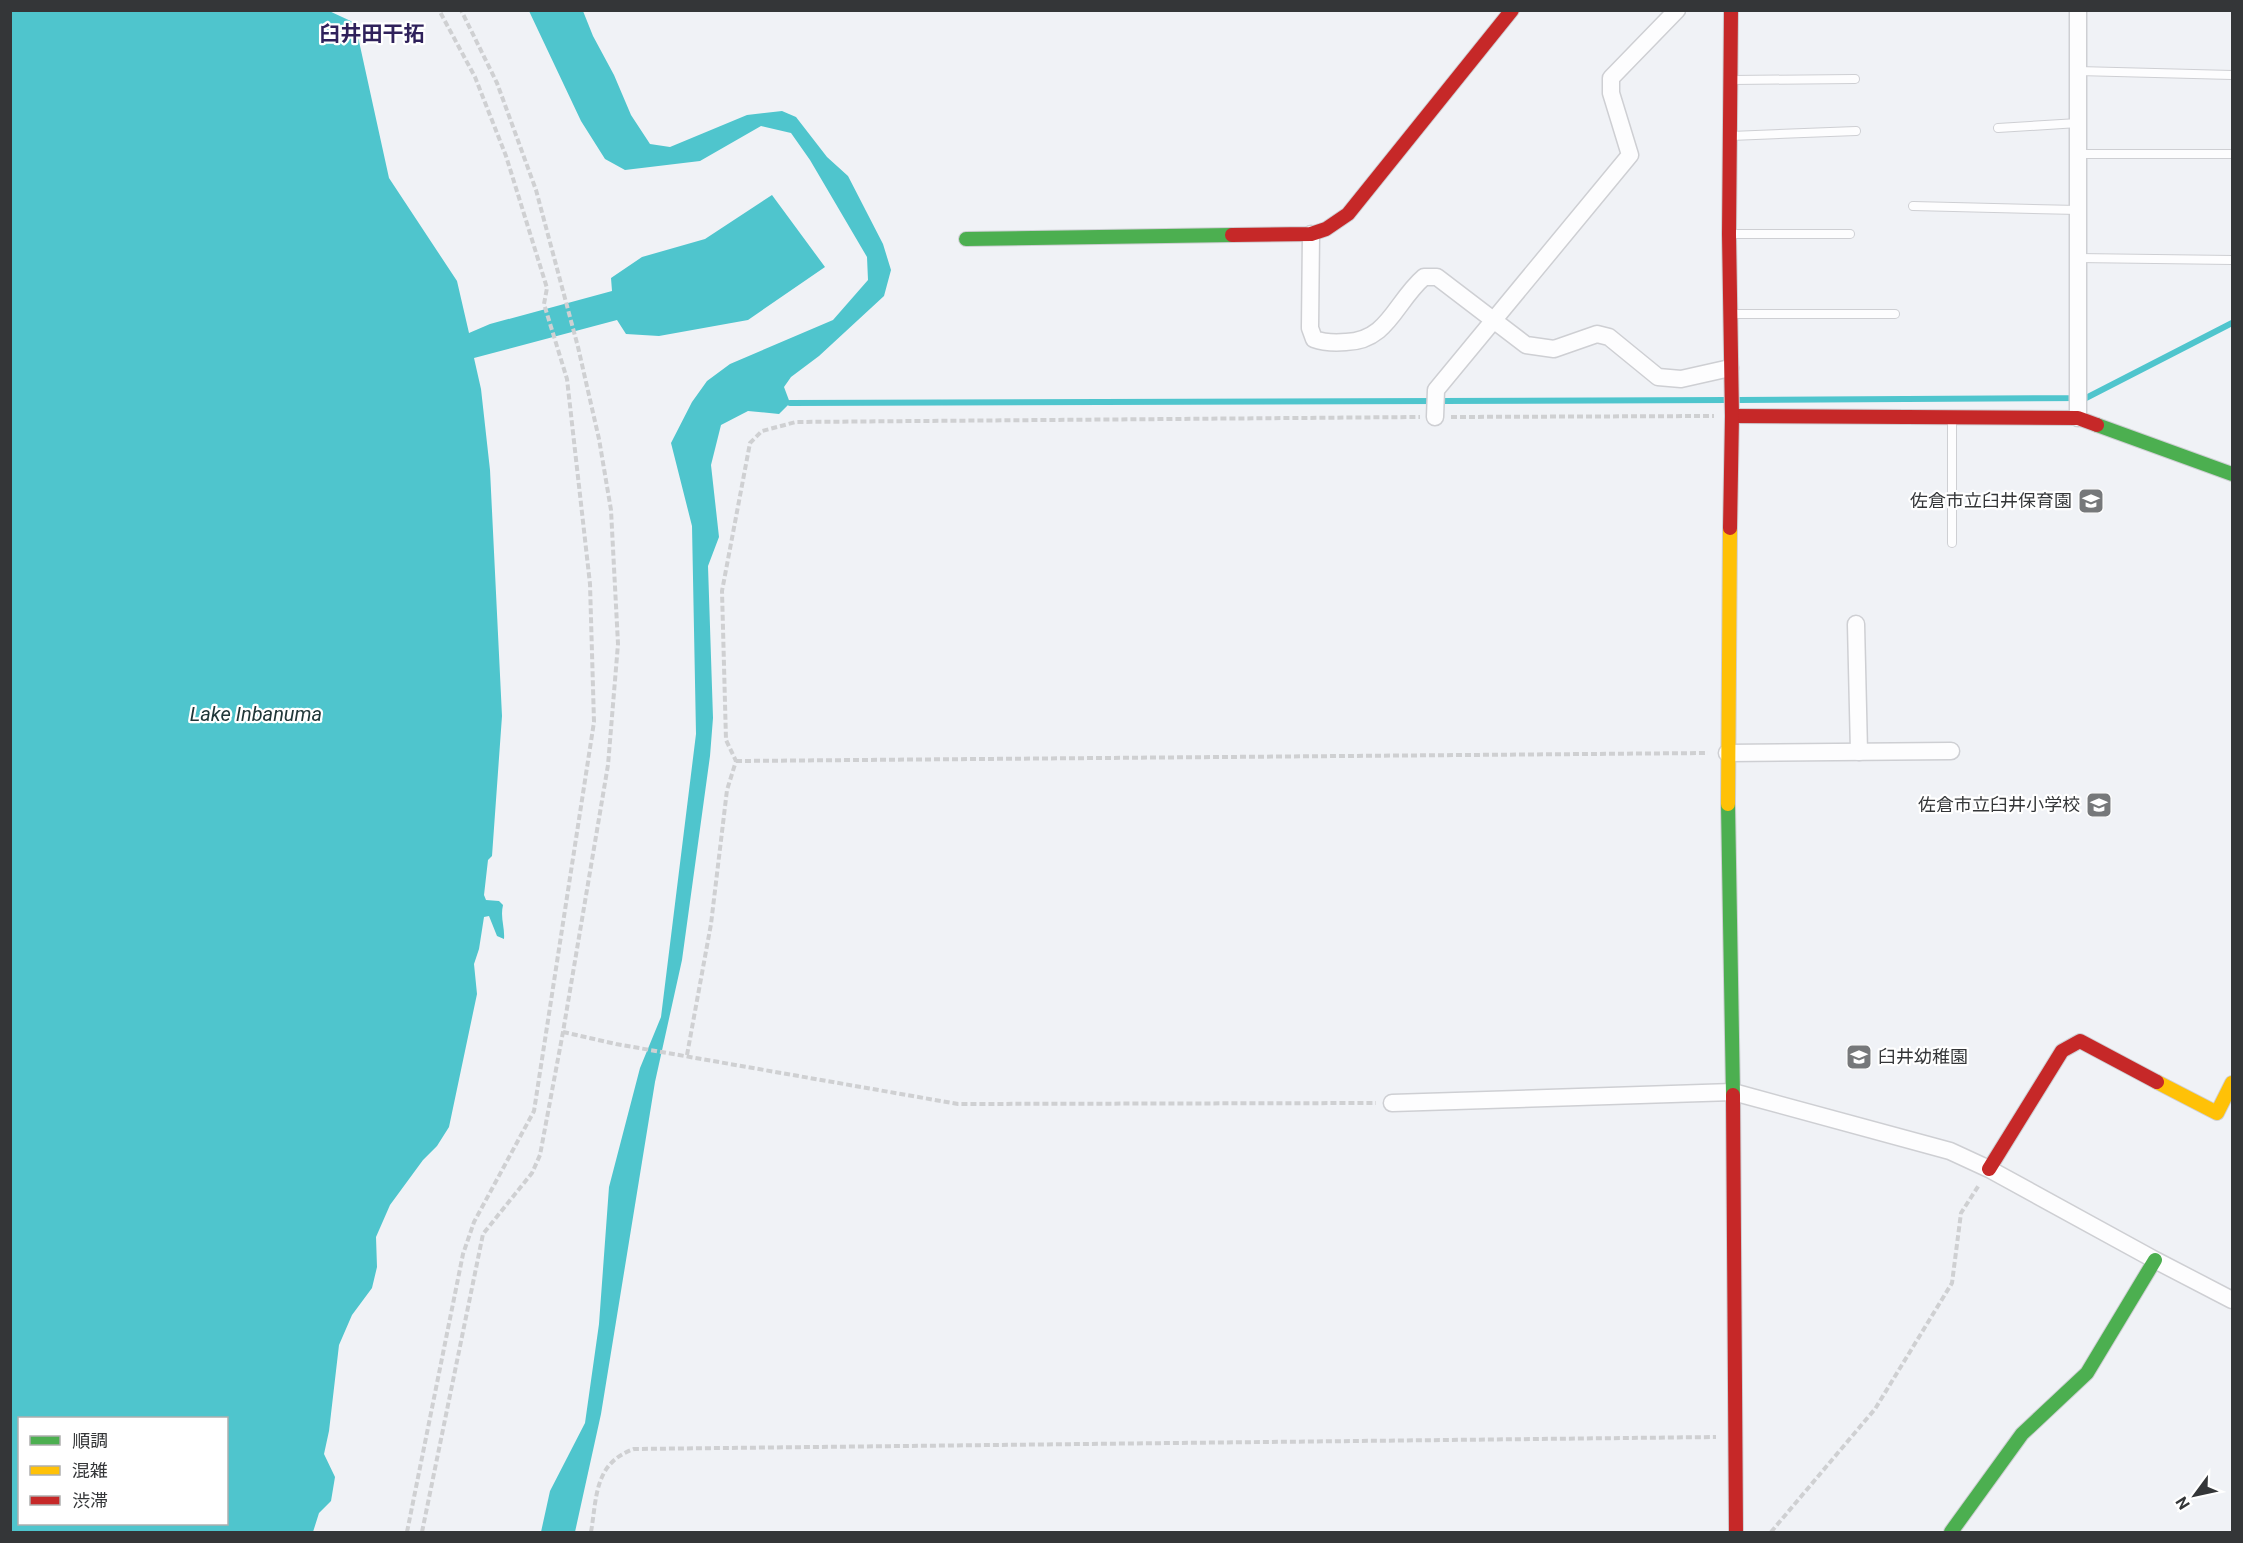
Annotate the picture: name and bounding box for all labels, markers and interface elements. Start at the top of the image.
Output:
district label: 臼井田干拓 [320,22,425,46]
school or university icon: 佐倉市立臼井保育園 [2076,486,2106,516]
place label: 佐倉市立臼井保育園 [1910,490,2072,511]
water label: Lake Inbanuma [190,702,322,726]
school or university icon: 佐倉市立臼井小学校 [2084,790,2114,820]
place label: 佐倉市立臼井小学校 [1918,794,2080,815]
school or university icon: 臼井幼稚園 [1844,1042,1874,1072]
place label: 臼井幼稚園 [1878,1046,1968,1067]
legend [18,1417,228,1525]
text: 順調 [72,1430,108,1451]
text: 混雑 [72,1460,108,1481]
north arrow [2165,1465,2225,1525]
text: 渋滞 [72,1490,108,1511]
text: N [2172,1493,2194,1513]

